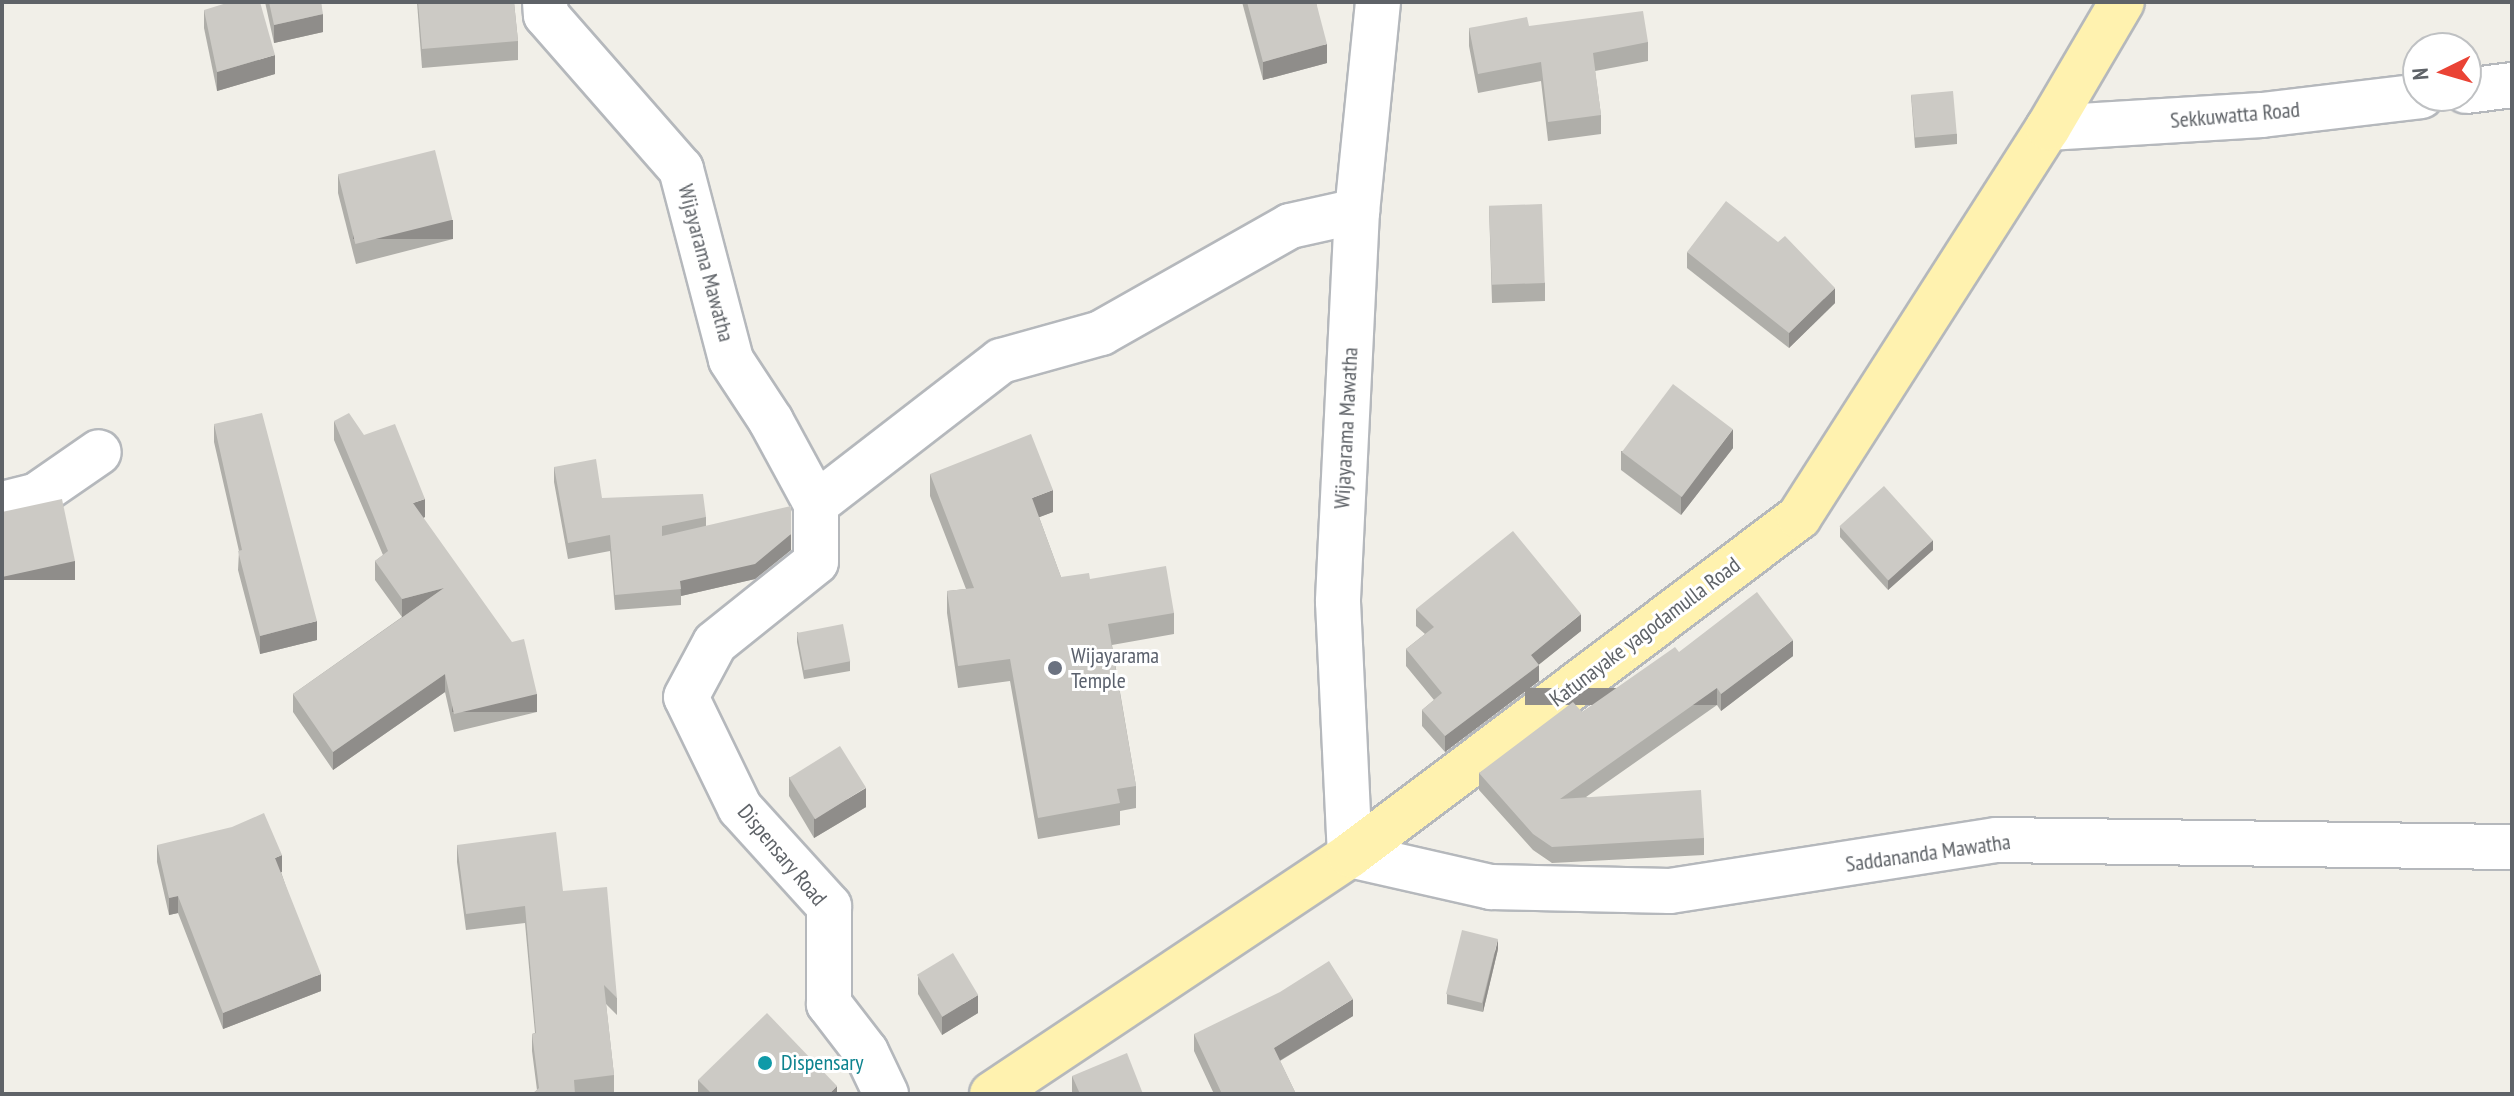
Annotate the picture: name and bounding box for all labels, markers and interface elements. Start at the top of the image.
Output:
north arrow [2402,32,2482,112]
text: N [2406,67,2435,81]
street label: Sekkuwatta Road [2169,96,2301,134]
street label: Wijayarama Mawatha [672,181,740,345]
street label: Wijayarama Mawatha [1329,346,1363,510]
street label: Katunayake yagodamulla Road [1544,552,1746,712]
place label: Wijayarama Temple [1071,642,1159,694]
marker: Wijayarama Temple [1046,659,1064,677]
street label: Dispensary Road [732,799,832,911]
street label: Saddananda Mawatha [1844,828,2012,878]
place label: Dispensary [781,1050,864,1076]
marker: Dispensary [756,1054,774,1072]

